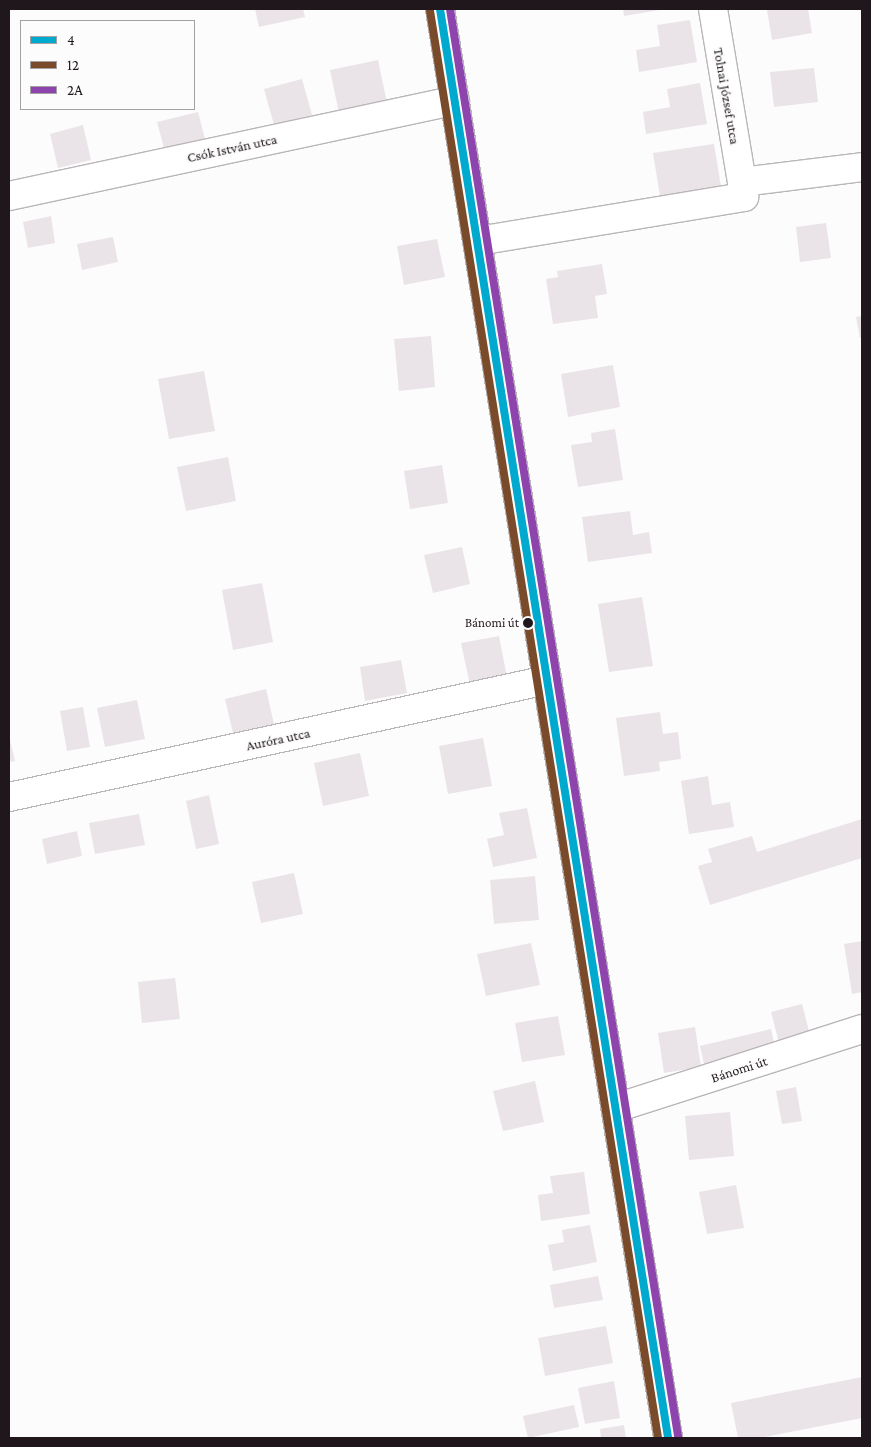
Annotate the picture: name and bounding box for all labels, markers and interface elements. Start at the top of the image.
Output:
legend [20,20,195,110]
text: 4 [67,32,75,48]
street label: Tolnai József utca [710,46,744,146]
text: 12 [67,57,79,73]
text: 2A [67,82,83,98]
street label: Csók István utca [185,130,279,166]
place label: Bánomi út [465,615,519,631]
marker: Bánomi út [523,618,533,628]
street label: Auróra utca [244,724,312,754]
street label: Bánomi út [709,1052,769,1086]

